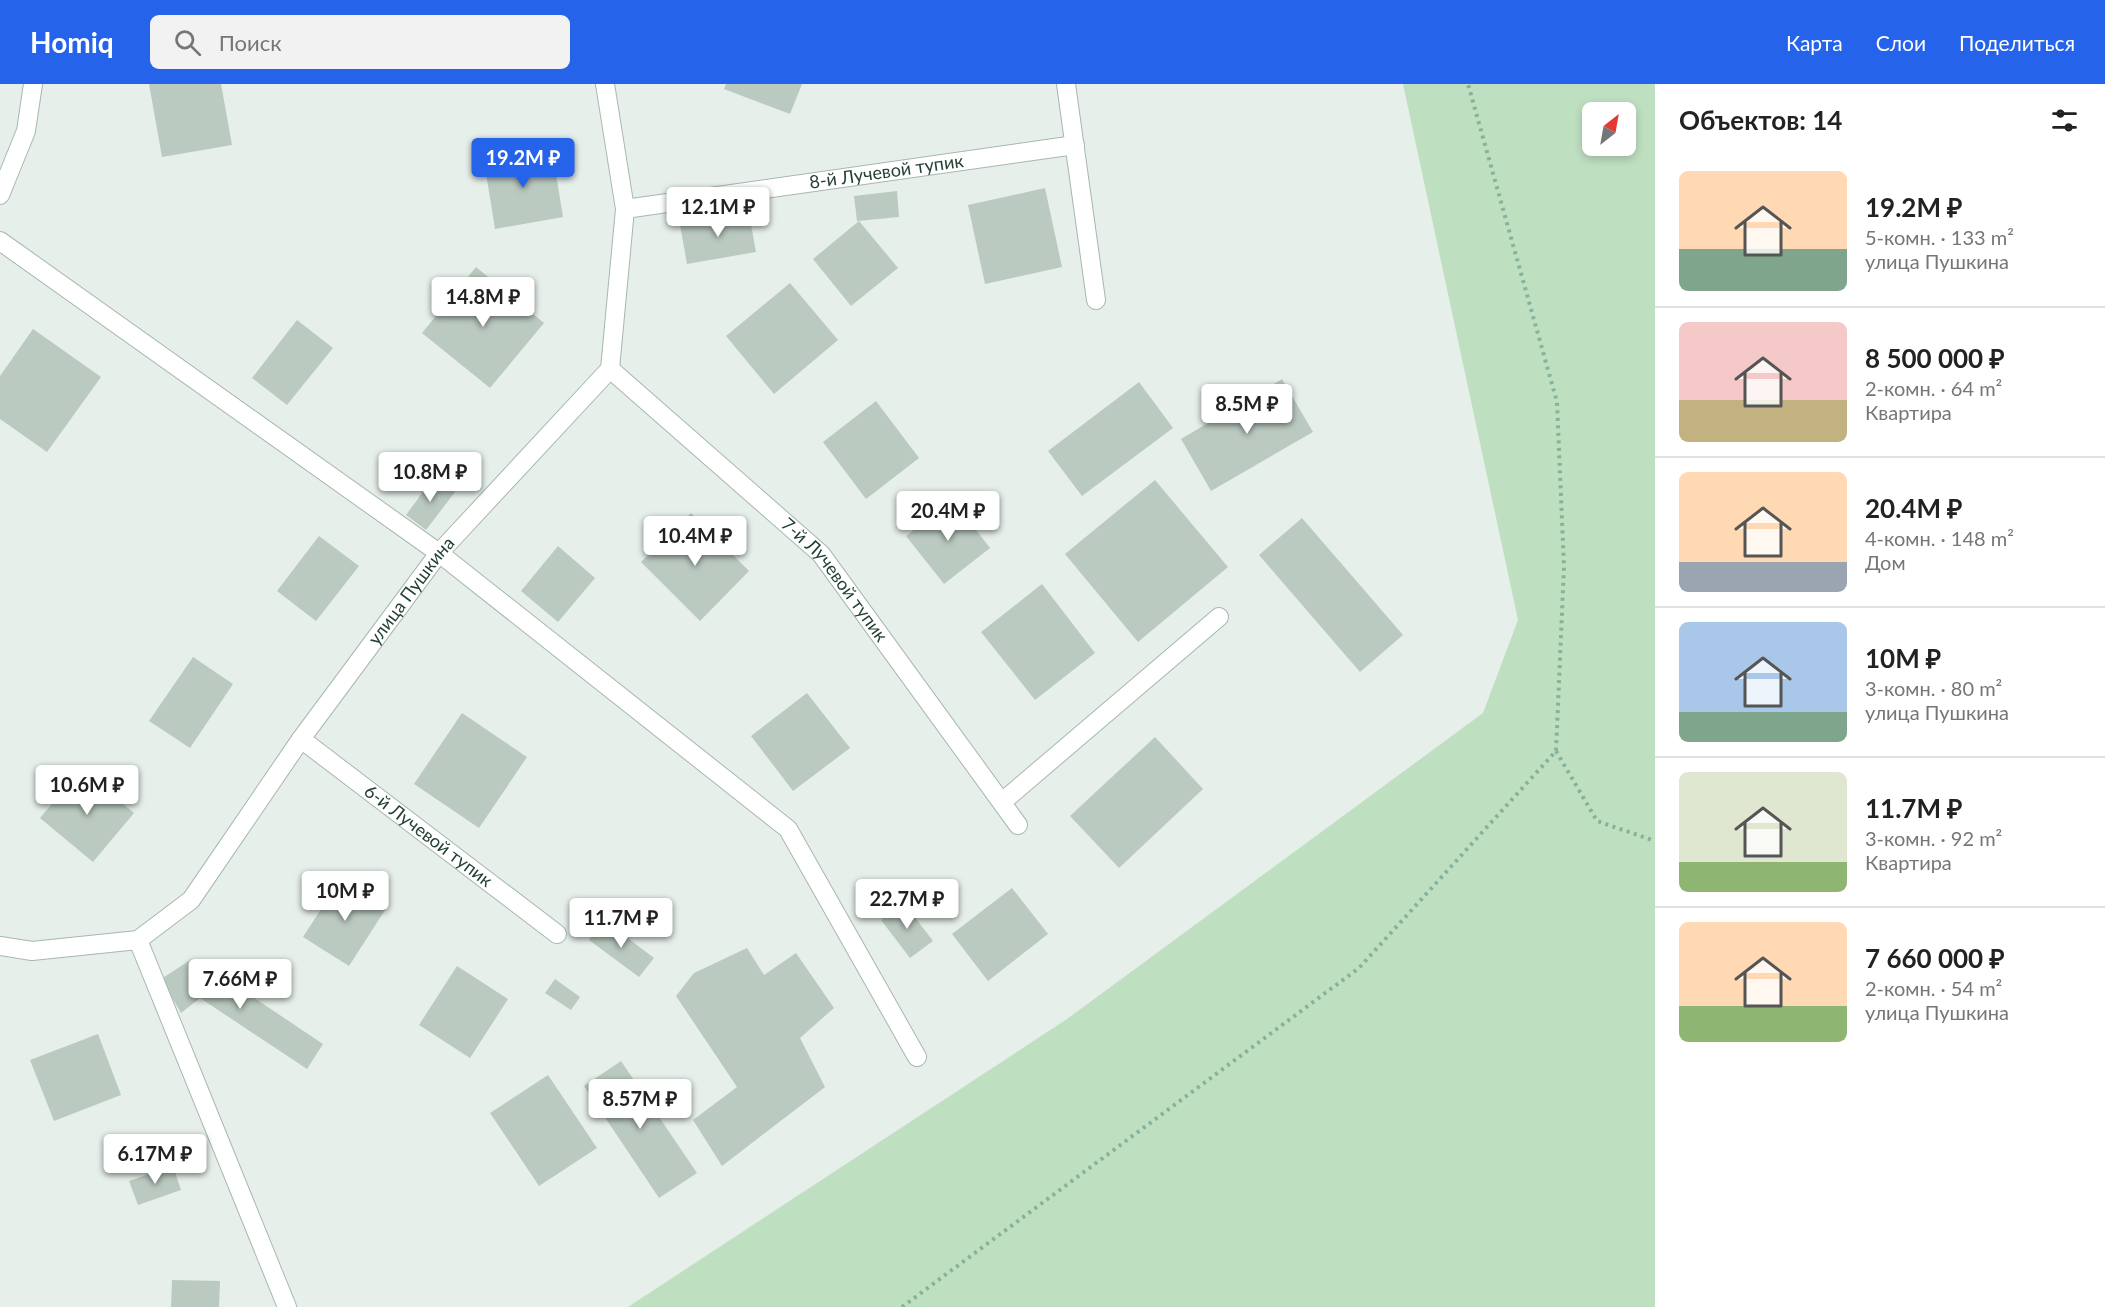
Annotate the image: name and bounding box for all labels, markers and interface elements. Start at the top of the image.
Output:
search box [150,15,570,69]
text: Homiq [30,25,114,59]
icon: search [171,26,204,59]
text: Поиск [219,29,282,56]
text: Карта [1786,30,1843,55]
text: Слои [1876,30,1926,55]
text: Поделиться [1959,30,2075,55]
north arrow [1582,102,1636,156]
map controls [1582,102,1636,156]
text: Объектов: 14 [1679,104,1842,136]
icon: filters [2048,104,2081,137]
pin: 19.2M ₽ [468,138,578,189]
text: 19.2M ₽ [486,145,560,169]
street label: 8-й Лучевой тупик [808,149,965,193]
pin: 12.1M ₽ [663,187,773,238]
text: 19.2M ₽ [1865,191,1962,223]
text: 12.1M ₽ [681,194,755,218]
icon: home [1727,195,1799,267]
text: 5-комн. · 133 m² [1865,225,2014,249]
text: улица Пушкина [1865,249,2009,273]
pin: 14.8M ₽ [428,277,538,328]
text: 14.8M ₽ [446,284,520,308]
text: 8 500 000 ₽ [1865,342,2005,374]
icon: home [1727,346,1799,418]
text: 2-комн. · 64 m² [1865,376,2002,400]
pin: 8.5M ₽ [1198,384,1296,435]
text: 8.5M ₽ [1215,391,1279,415]
text: Квартира [1865,400,1952,424]
pin: 10.8M ₽ [375,452,485,503]
text: 10.8M ₽ [393,459,467,483]
pin: 20.4M ₽ [893,491,1003,542]
text: 20.4M ₽ [1865,492,1962,524]
icon: home [1727,496,1799,568]
text: 20.4M ₽ [911,498,985,522]
street label: 7-й Лучевой тупик [777,512,893,646]
pin: 10.4M ₽ [640,516,750,567]
text: 10.4M ₽ [658,523,732,547]
text: 4-комн. · 148 m² [1865,526,2014,550]
street label: улица Пушкина [363,532,459,649]
text: Дом [1865,550,1906,574]
text: 10M ₽ [1865,642,1941,674]
icon: home [1727,646,1799,718]
text: 3-комн. · 80 m² [1865,676,2002,700]
text: улица Пушкина [1865,700,2009,724]
pin: 10.6M ₽ [32,765,142,816]
text: 10.6M ₽ [50,772,124,796]
street label: 6-й Лучевой тупик [360,779,498,891]
text: 11.7M ₽ [1865,792,1962,824]
icon: home [1727,796,1799,868]
text: 3-комн. · 92 m² [1865,826,2002,850]
text: Квартира [1865,850,1952,874]
pin: 10M ₽ [303,871,387,922]
text: 10M ₽ [316,878,374,902]
pin: 22.7M ₽ [852,879,962,930]
text: 22.7M ₽ [870,886,944,910]
pin: 11.7M ₽ [566,898,676,949]
text: 11.7M ₽ [584,905,658,929]
text: 7 660 000 ₽ [1865,942,2005,974]
icon: home [1727,946,1799,1018]
pin: 7.66M ₽ [185,959,295,1010]
text: 7.66M ₽ [203,966,277,990]
text: 2-комн. · 54 m² [1865,976,2002,1000]
text: улица Пушкина [1865,1000,2009,1024]
pin: 8.57M ₽ [585,1079,695,1130]
text: 8.57M ₽ [603,1086,677,1110]
pin: 6.17M ₽ [100,1134,210,1185]
text: 6.17M ₽ [118,1141,192,1165]

